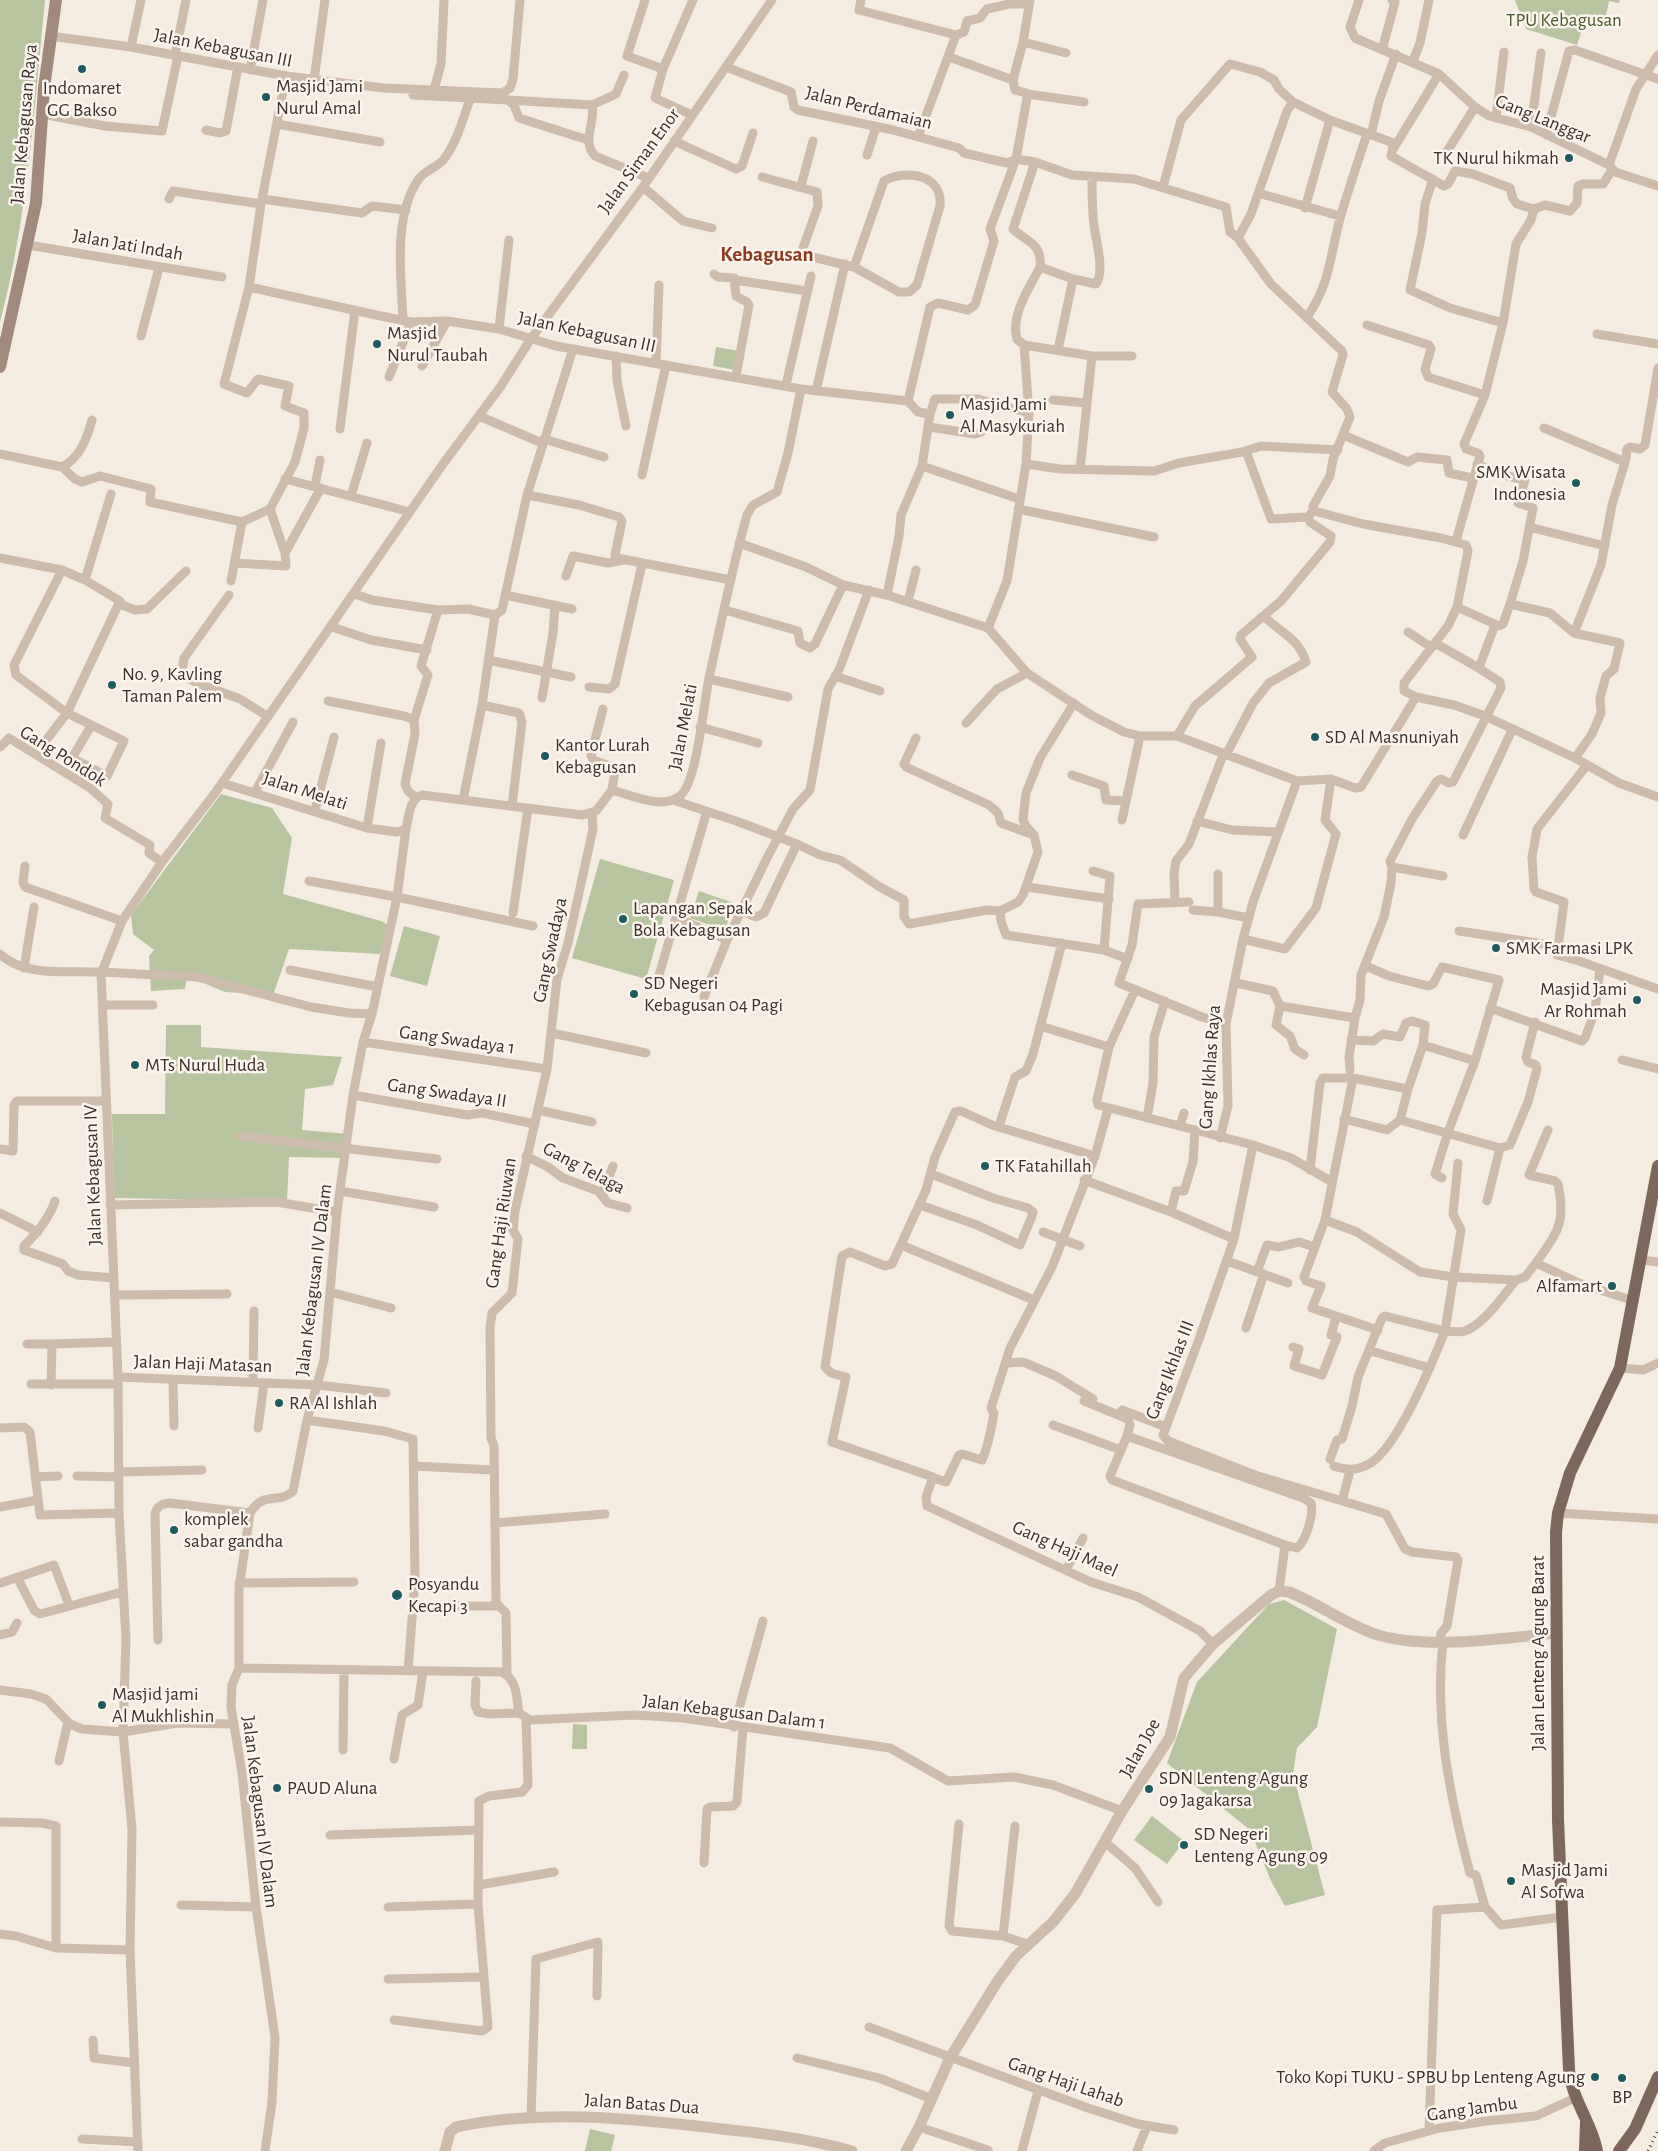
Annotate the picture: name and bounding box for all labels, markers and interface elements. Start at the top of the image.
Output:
park label: TPU Kebagusan [1506,9,1622,31]
street label: Jalan Kebagusan III [152,23,294,73]
street label: Jalan Kebagusan Raya [6,43,42,205]
marker: Indomaret GG Bakso [76,63,88,75]
place label: Masjid Jami Nurul Amal [276,75,363,119]
place label: Indomaret GG Bakso [43,77,121,121]
street label: Jalan Perdamaian [803,81,935,135]
street label: Gang Langgar [1492,89,1594,149]
marker: Masjid Jami Nurul Amal [260,91,272,103]
street label: Jalan Siman Enor [593,104,685,218]
place label: TK Nurul hikmah [1433,147,1559,169]
marker: TK Nurul hikmah [1563,152,1575,164]
street label: Jalan Jati Indah [71,224,185,266]
district label: Kebagusan [720,242,814,268]
street label: Jalan Kebagusan III [516,306,658,358]
place label: Masjid Nurul Taubah [387,322,488,366]
marker: Masjid Nurul Taubah [371,338,383,350]
place label: Masjid Jami Al Masykuriah [960,393,1065,437]
marker: Masjid Jami Al Masykuriah [944,409,956,421]
place label: SMK Wisata Indonesia [1476,461,1566,505]
marker: SMK Wisata Indonesia [1570,477,1582,489]
place label: No. 9, Kavling Taman Palem [122,663,222,707]
marker: No. 9, Kavling Taman Palem [106,679,118,691]
street label: Jalan Melati [663,682,703,772]
street label: Gang Pondok [15,720,111,792]
place label: SD Al Masnuniyah [1325,726,1459,748]
marker: SD Al Masnuniyah [1309,731,1321,743]
place label: Kantor Lurah Kebagusan [555,734,650,778]
marker: Kantor Lurah Kebagusan [539,750,551,762]
street label: Jalan Melati [260,767,350,815]
street label: Gang Swadaya [528,895,572,1005]
place label: Lapangan Sepak Bola Kebagusan [633,897,753,941]
marker: Lapangan Sepak Bola Kebagusan [617,913,629,925]
place label: SMK Farmasi LPK [1506,937,1633,959]
marker: SMK Farmasi LPK [1490,942,1502,954]
place label: SD Negeri Kebagusan 04 Pagi [644,972,783,1016]
place label: Masjid Jami Ar Rohmah [1540,978,1627,1022]
marker: SD Negeri Kebagusan 04 Pagi [628,988,640,1000]
marker: Masjid Jami Ar Rohmah [1631,994,1643,1006]
street label: Gang Ikhlas Raya [1194,1004,1226,1130]
street label: Gang Swadaya 1 [398,1021,516,1059]
place label: MTs Nurul Huda [145,1054,265,1076]
marker: MTs Nurul Huda [129,1059,141,1071]
street label: Gang Swadaya II [386,1073,508,1113]
street label: Jalan Kebagusan IV [79,1104,107,1246]
street label: Gang Telaga [539,1137,629,1199]
place label: TK Fatahillah [995,1155,1092,1177]
street label: Gang Haji Riuwan [481,1156,521,1290]
marker: TK Fatahillah [979,1160,991,1172]
street label: Jalan Kebagusan IV Dalam [291,1183,337,1377]
place label: Alfamart [1536,1275,1602,1297]
marker: Alfamart [1606,1280,1618,1292]
street label: Gang Ikhlas III [1141,1317,1199,1423]
street label: Jalan Haji Matasan [133,1350,273,1378]
place label: RA Al Ishlah [289,1392,377,1414]
marker: RA Al Ishlah [273,1397,285,1409]
place label: komplek sabar gandha [184,1508,283,1552]
street label: Gang Haji Mael [1009,1516,1121,1582]
marker: komplek sabar gandha [168,1524,180,1536]
street label: Jalan Lenteng Agung Barat [1527,1556,1549,1750]
place label: Posyandu Kecapi 3 [408,1573,479,1617]
marker: Posyandu Kecapi 3 [390,1588,404,1602]
place label: Masjid jami Al Mukhlishin [112,1683,214,1727]
street label: Jalan Kebagusan Dalam 1 [641,1689,827,1735]
marker: Masjid jami Al Mukhlishin [96,1699,108,1711]
street label: Jalan Joe [1114,1714,1166,1782]
street label: Jalan Kebagusan IV Dalam [237,1715,283,1909]
place label: SDN Lenteng Agung 09 Jagakarsa [1159,1767,1308,1811]
place label: PAUD Aluna [287,1777,378,1799]
marker: PAUD Aluna [271,1782,283,1794]
marker: SDN Lenteng Agung 09 Jagakarsa [1143,1783,1155,1795]
place label: SD Negeri Lenteng Agung 09 [1194,1823,1328,1867]
marker: SD Negeri Lenteng Agung 09 [1178,1839,1190,1851]
place label: Masjid Jami Al Sofwa [1521,1859,1608,1903]
marker: Masjid Jami Al Sofwa [1505,1875,1517,1887]
street label: Gang Haji Lahab [1005,2051,1127,2113]
place label: Toko Kopi TUKU - SPBU bp Lenteng Agung [1276,2066,1585,2088]
marker: Toko Kopi TUKU - SPBU bp Lenteng Agung [1589,2071,1601,2083]
marker: BP [1616,2072,1628,2084]
place label: BP [1612,2086,1632,2108]
street label: Jalan Batas Dua [584,2089,700,2119]
street label: Gang Jambu [1425,2091,1519,2127]

